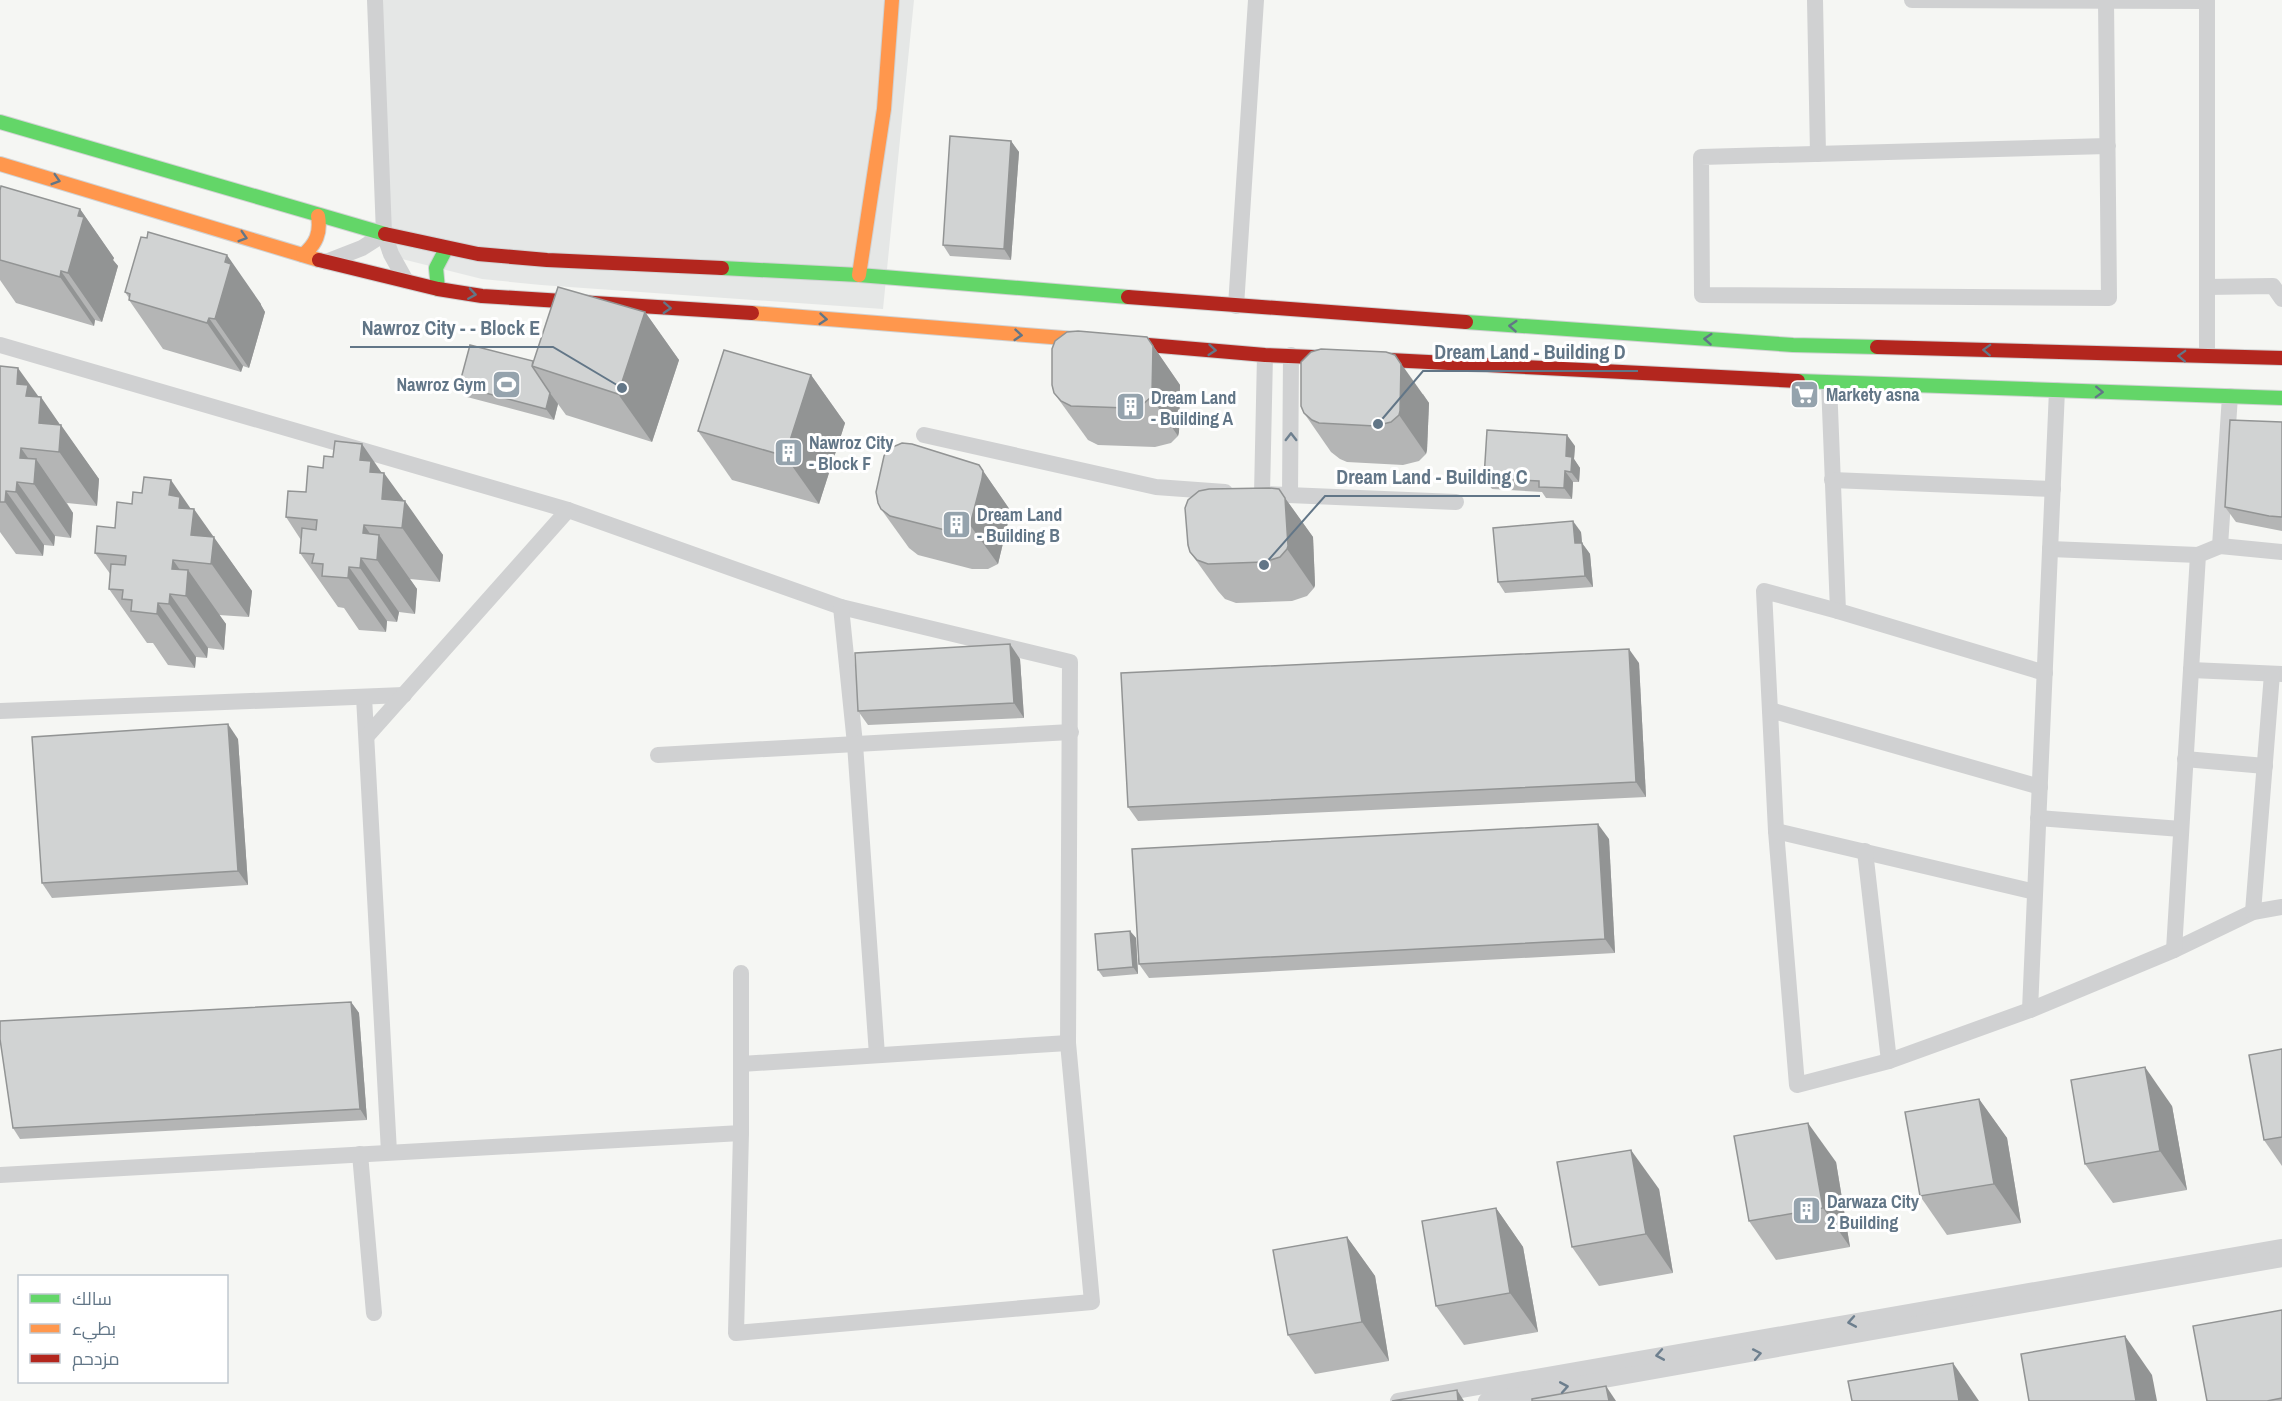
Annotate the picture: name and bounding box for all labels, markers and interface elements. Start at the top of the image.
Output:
one-way arrow [50,173,61,185]
one-way arrow [237,229,248,242]
one-way arrow [467,287,477,300]
one-way arrow [662,302,671,315]
callout: Nawroz City - - Block E [350,309,553,347]
one-way arrow [819,312,828,325]
text: Nawroz City - - Block E [362,314,540,341]
one-way arrow [1509,319,1518,332]
one-way arrow [1013,328,1022,341]
callout: Dream Land - Building D [1423,333,1638,371]
one-way arrow [1703,333,1712,346]
text: Dream Land - Building D [1434,338,1626,365]
one-way arrow [1208,344,1217,357]
one-way arrow [1982,344,1991,357]
one-way arrow [2177,349,2186,362]
sports icon: Nawroz Gym [491,368,523,400]
place label: Nawroz Gym [397,372,486,397]
supermarket icon: Markety asna [1789,378,1821,410]
place label: Markety asna [1826,382,1920,407]
place label: Dream Land - Building A [1151,385,1236,431]
one-way arrow [2095,385,2104,398]
building icon: Dream Land - Building A [1114,391,1146,423]
place label: Nawroz City - Block F [809,430,894,476]
one-way arrow [1285,432,1297,441]
building icon: Nawroz City - Block F [772,436,804,468]
callout: Dream Land - Building C [1325,458,1540,496]
text: Dream Land - Building C [1336,463,1528,490]
place label: Dream Land - Building B [977,502,1062,548]
building icon: Dream Land - Building B [940,508,972,540]
place label: Darwaza City 2 Building [1827,1189,1920,1235]
building icon: Darwaza City 2 Building [1790,1195,1822,1227]
legend [18,1275,228,1383]
text: سالك [72,1286,112,1311]
text: بطيء [72,1316,116,1343]
one-way arrow [1847,1316,1857,1328]
text: مزدحم [72,1346,120,1371]
one-way arrow [1751,1348,1761,1361]
one-way arrow [1655,1349,1665,1361]
one-way arrow [1559,1381,1569,1394]

